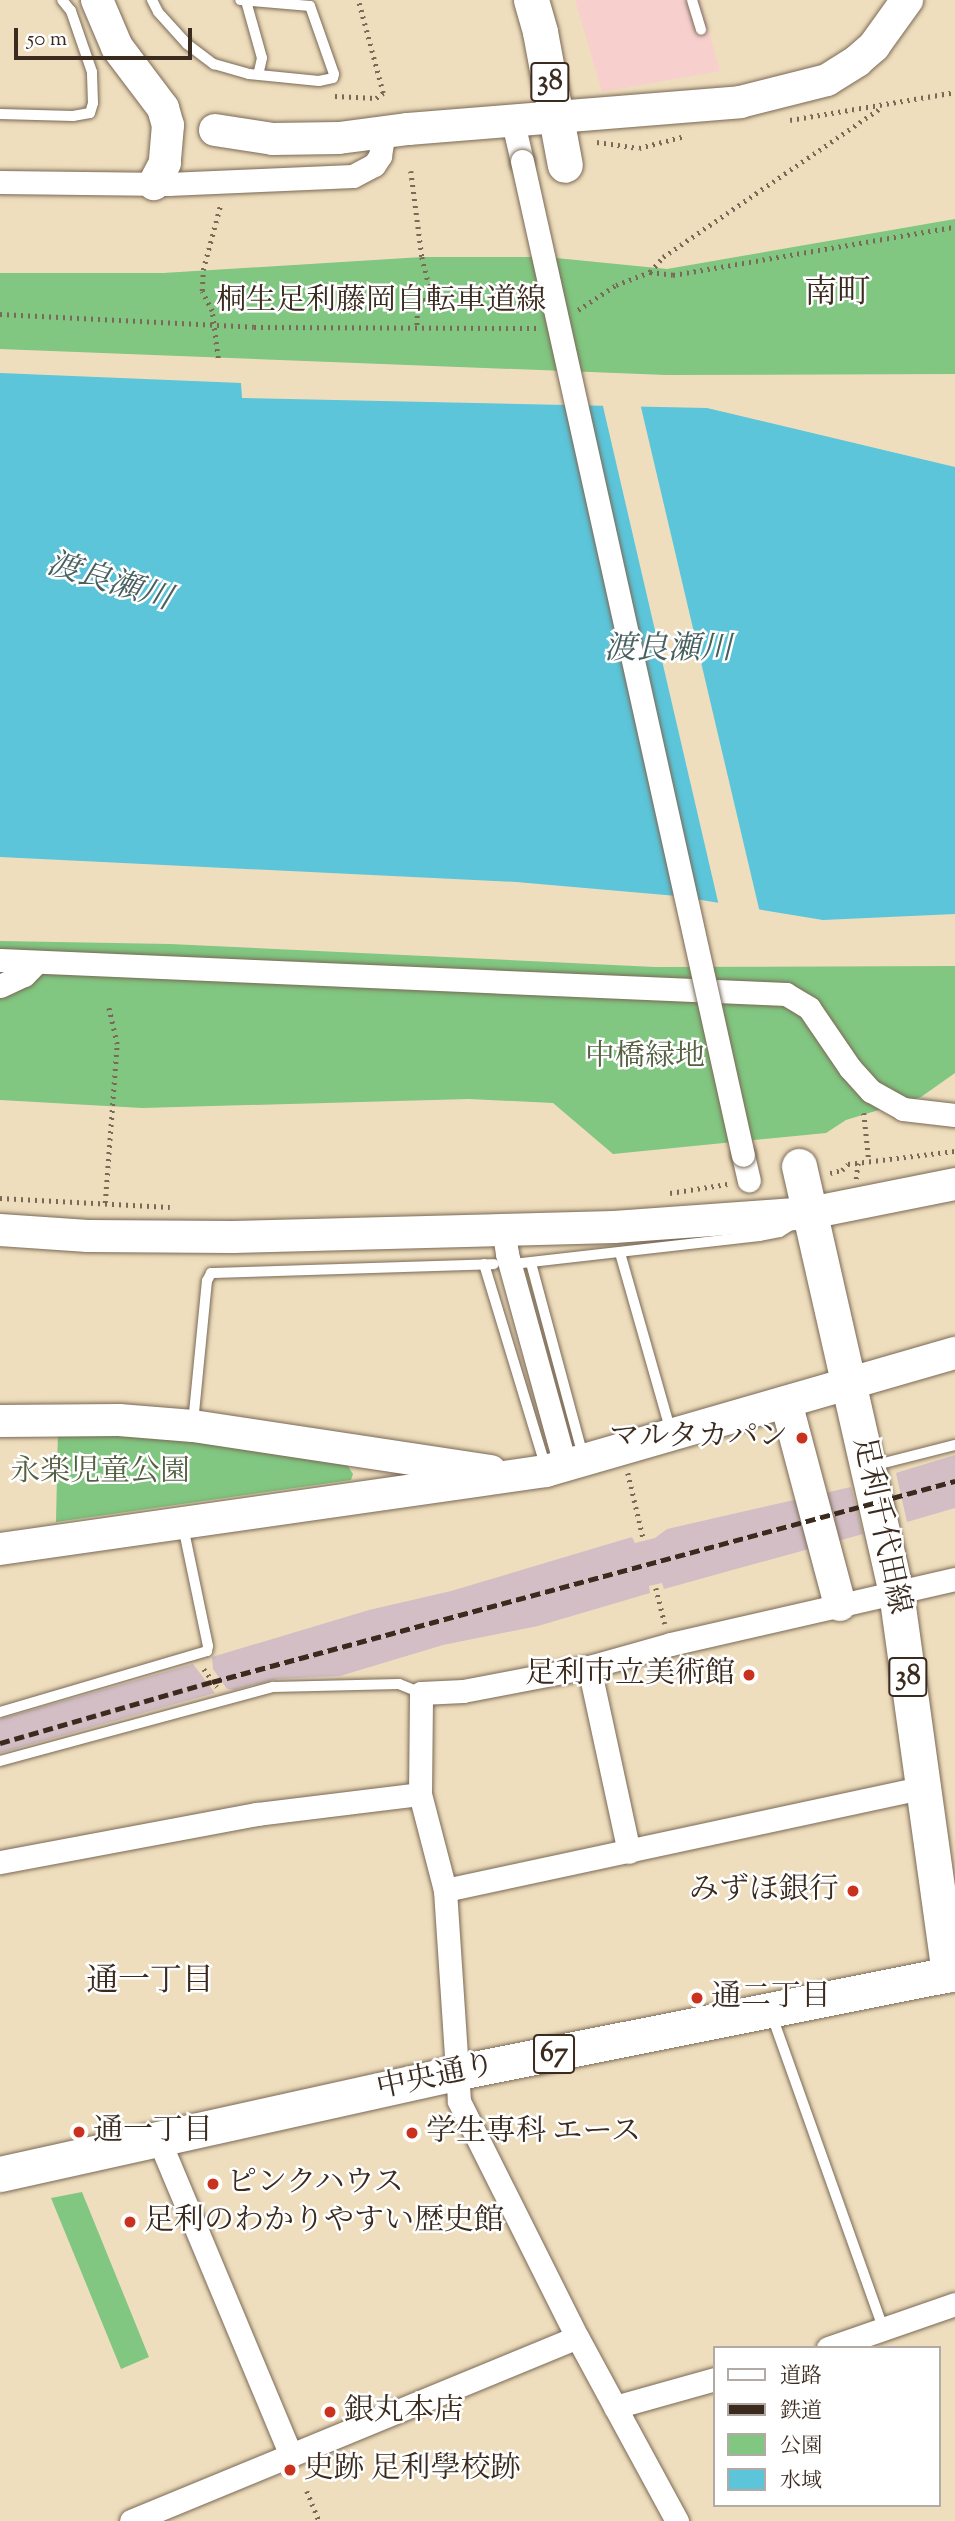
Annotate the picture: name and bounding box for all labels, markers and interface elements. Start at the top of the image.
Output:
scale bar [18,14,196,58]
text: 50 m [27,25,67,55]
road number: 38 [529,57,571,106]
district label: 南町 [804,275,870,315]
street label: 桐生足利藤岡自転車道線 [216,284,546,320]
water label: 渡良瀬川 [42,546,176,620]
water label: 渡良瀬川 [604,631,732,669]
park label: 中橋緑地 [585,1040,705,1076]
place label: マルタカパン [608,1420,788,1456]
marker: マルタカパン [794,1430,810,1446]
street label: 足利千代田線 [844,1434,916,1618]
park label: 永楽児童公園 [10,1455,190,1491]
road number: 38 [887,1652,929,1702]
place label: 足利市立美術館 [525,1657,735,1693]
marker: 足利市立美術館 [741,1667,757,1683]
place label: みずほ銀行 [689,1873,839,1909]
marker: みずほ銀行 [845,1883,861,1899]
district label: 通一丁目 [86,1963,214,2001]
place label: 通二丁目 [711,1980,831,2016]
marker: 通二丁目 [689,1990,705,2006]
road number: 67 [533,2030,575,2078]
street label: 中央通り [374,2048,498,2108]
place label: 通一丁目 [93,2114,213,2150]
place label: 学生専科 エース [426,2115,642,2151]
marker: 通一丁目 [71,2124,87,2140]
marker: 学生専科 エース [404,2125,420,2141]
place label: ピンクハウス [227,2166,407,2202]
marker: ピンクハウス [205,2176,221,2192]
place label: 足利のわかりやすい歴史館 [144,2204,504,2240]
marker: 足利のわかりやすい歴史館 [122,2214,138,2230]
legend [713,2346,941,2507]
text: 道路 [780,2362,822,2392]
place label: 銀丸本店 [344,2394,464,2430]
text: 鉄道 [780,2397,822,2427]
marker: 銀丸本店 [322,2404,338,2420]
text: 公園 [780,2432,822,2462]
place label: 史跡 足利學校跡 [304,2452,520,2488]
marker: 史跡 足利學校跡 [282,2462,298,2478]
text: 水域 [780,2467,822,2497]

